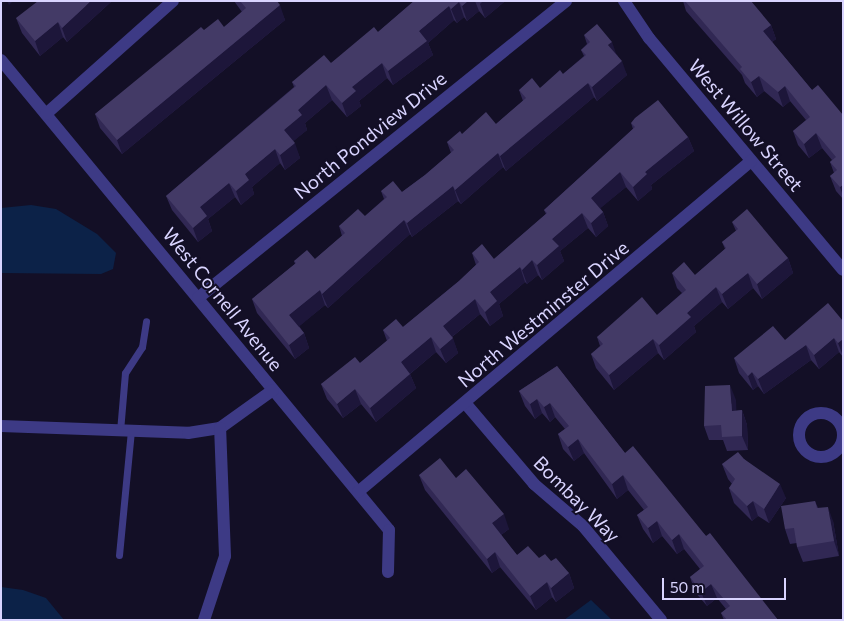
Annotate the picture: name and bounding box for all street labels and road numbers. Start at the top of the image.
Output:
street label: West Willow Street [684,54,808,196]
street label: North Pondview Drive [289,66,451,204]
street label: West Cornell Avenue [158,223,288,375]
street label: North Westminster Drive [453,236,633,392]
street label: Bombay Way [529,451,625,547]

